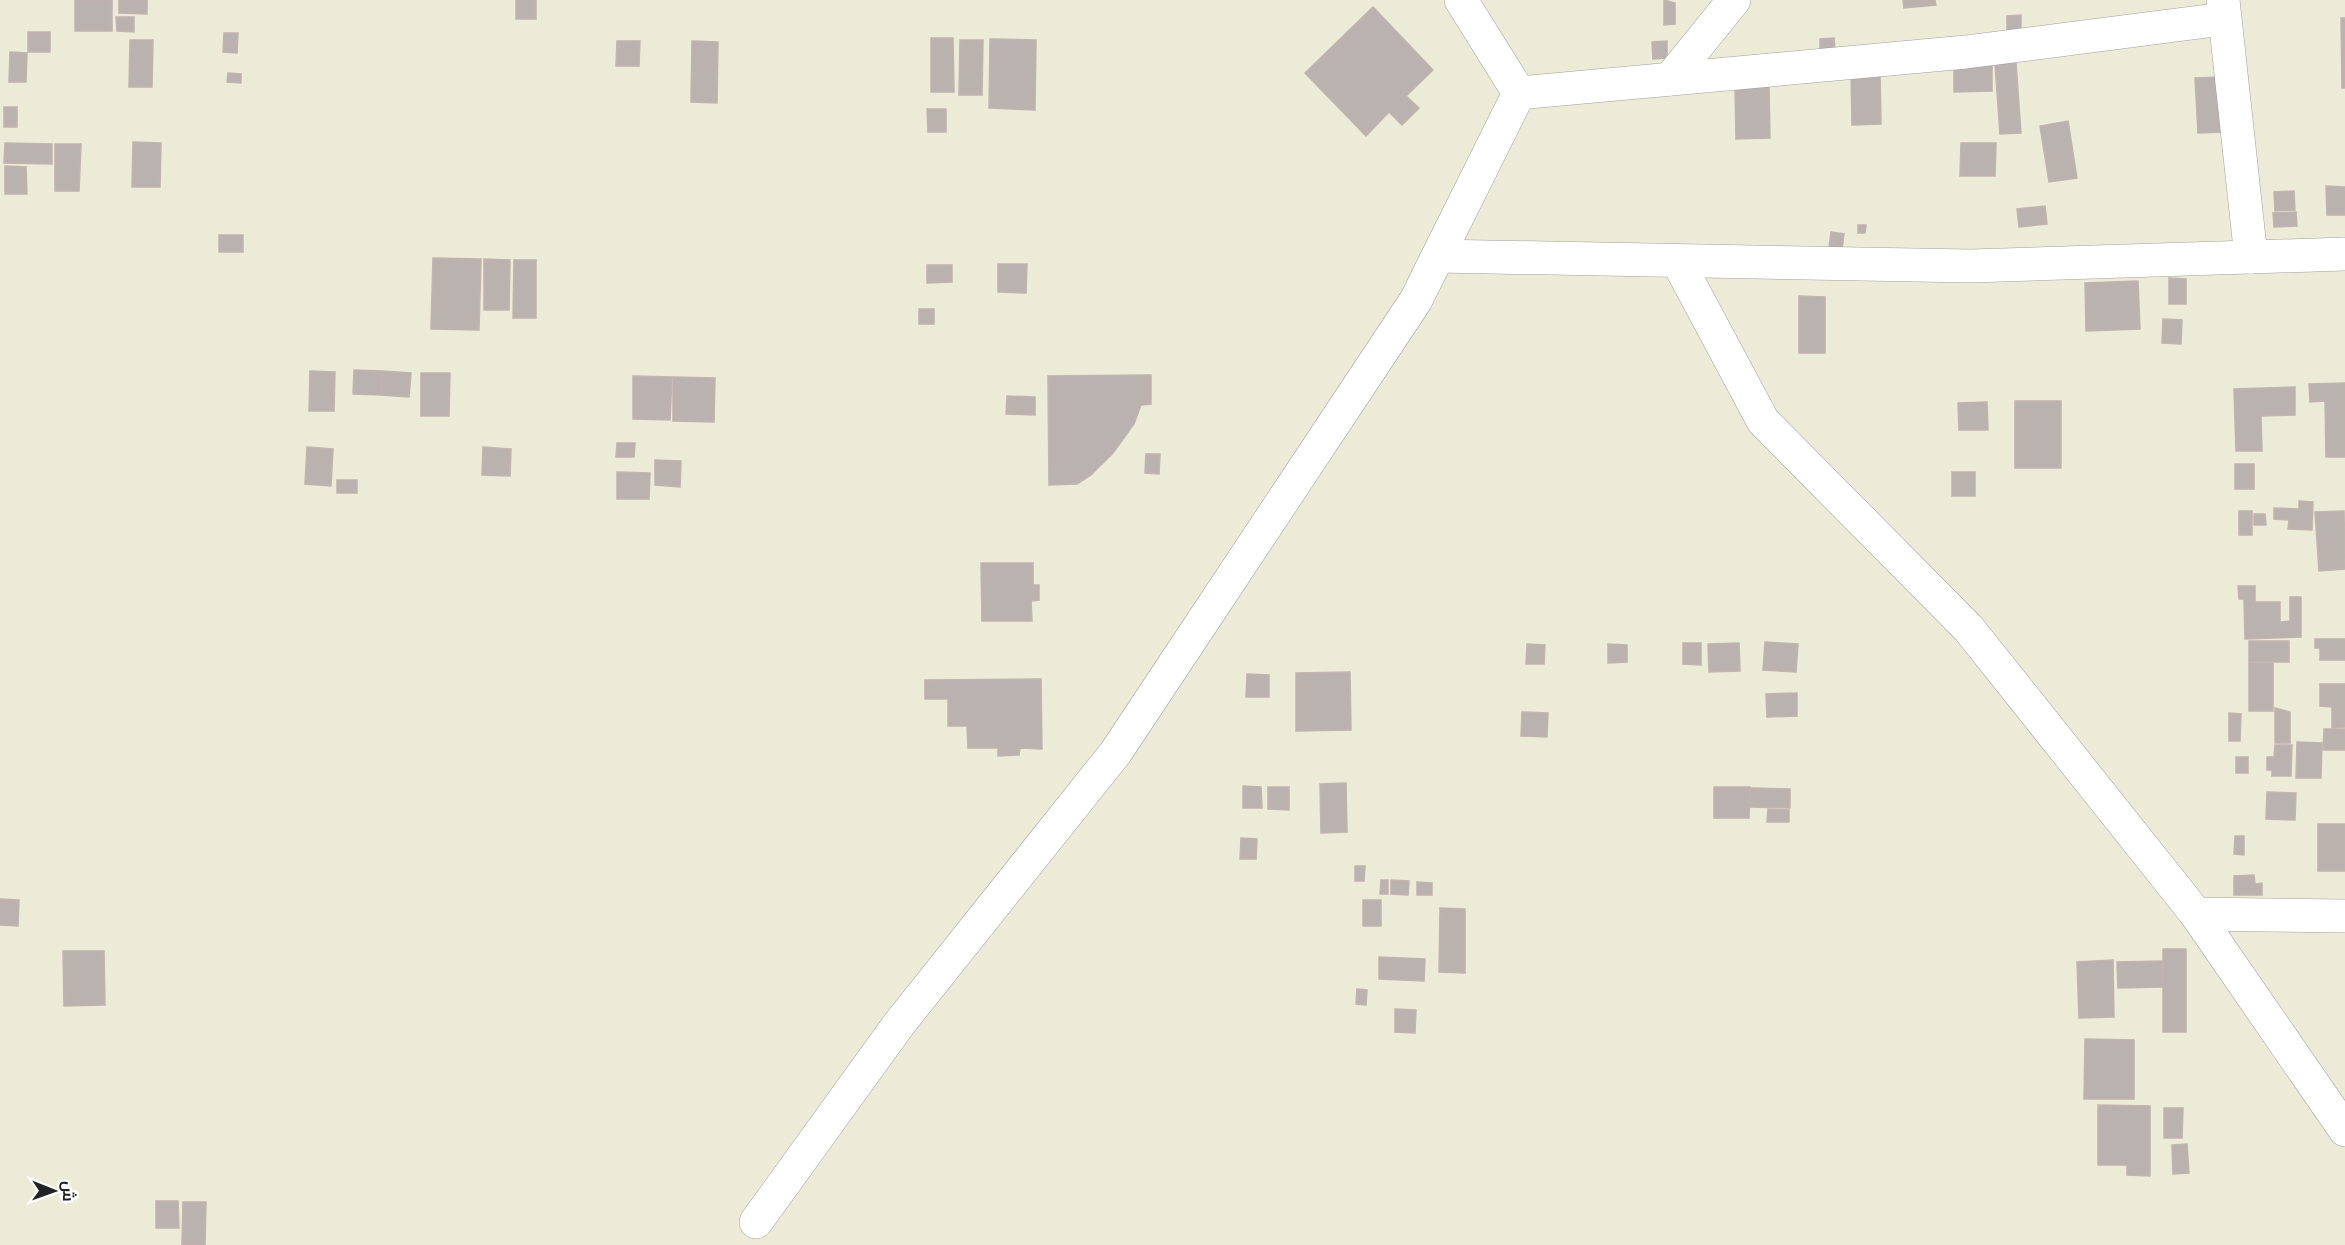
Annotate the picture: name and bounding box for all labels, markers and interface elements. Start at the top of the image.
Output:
north arrow [24,1161,84,1221]
text: ش [59,1181,78,1202]

